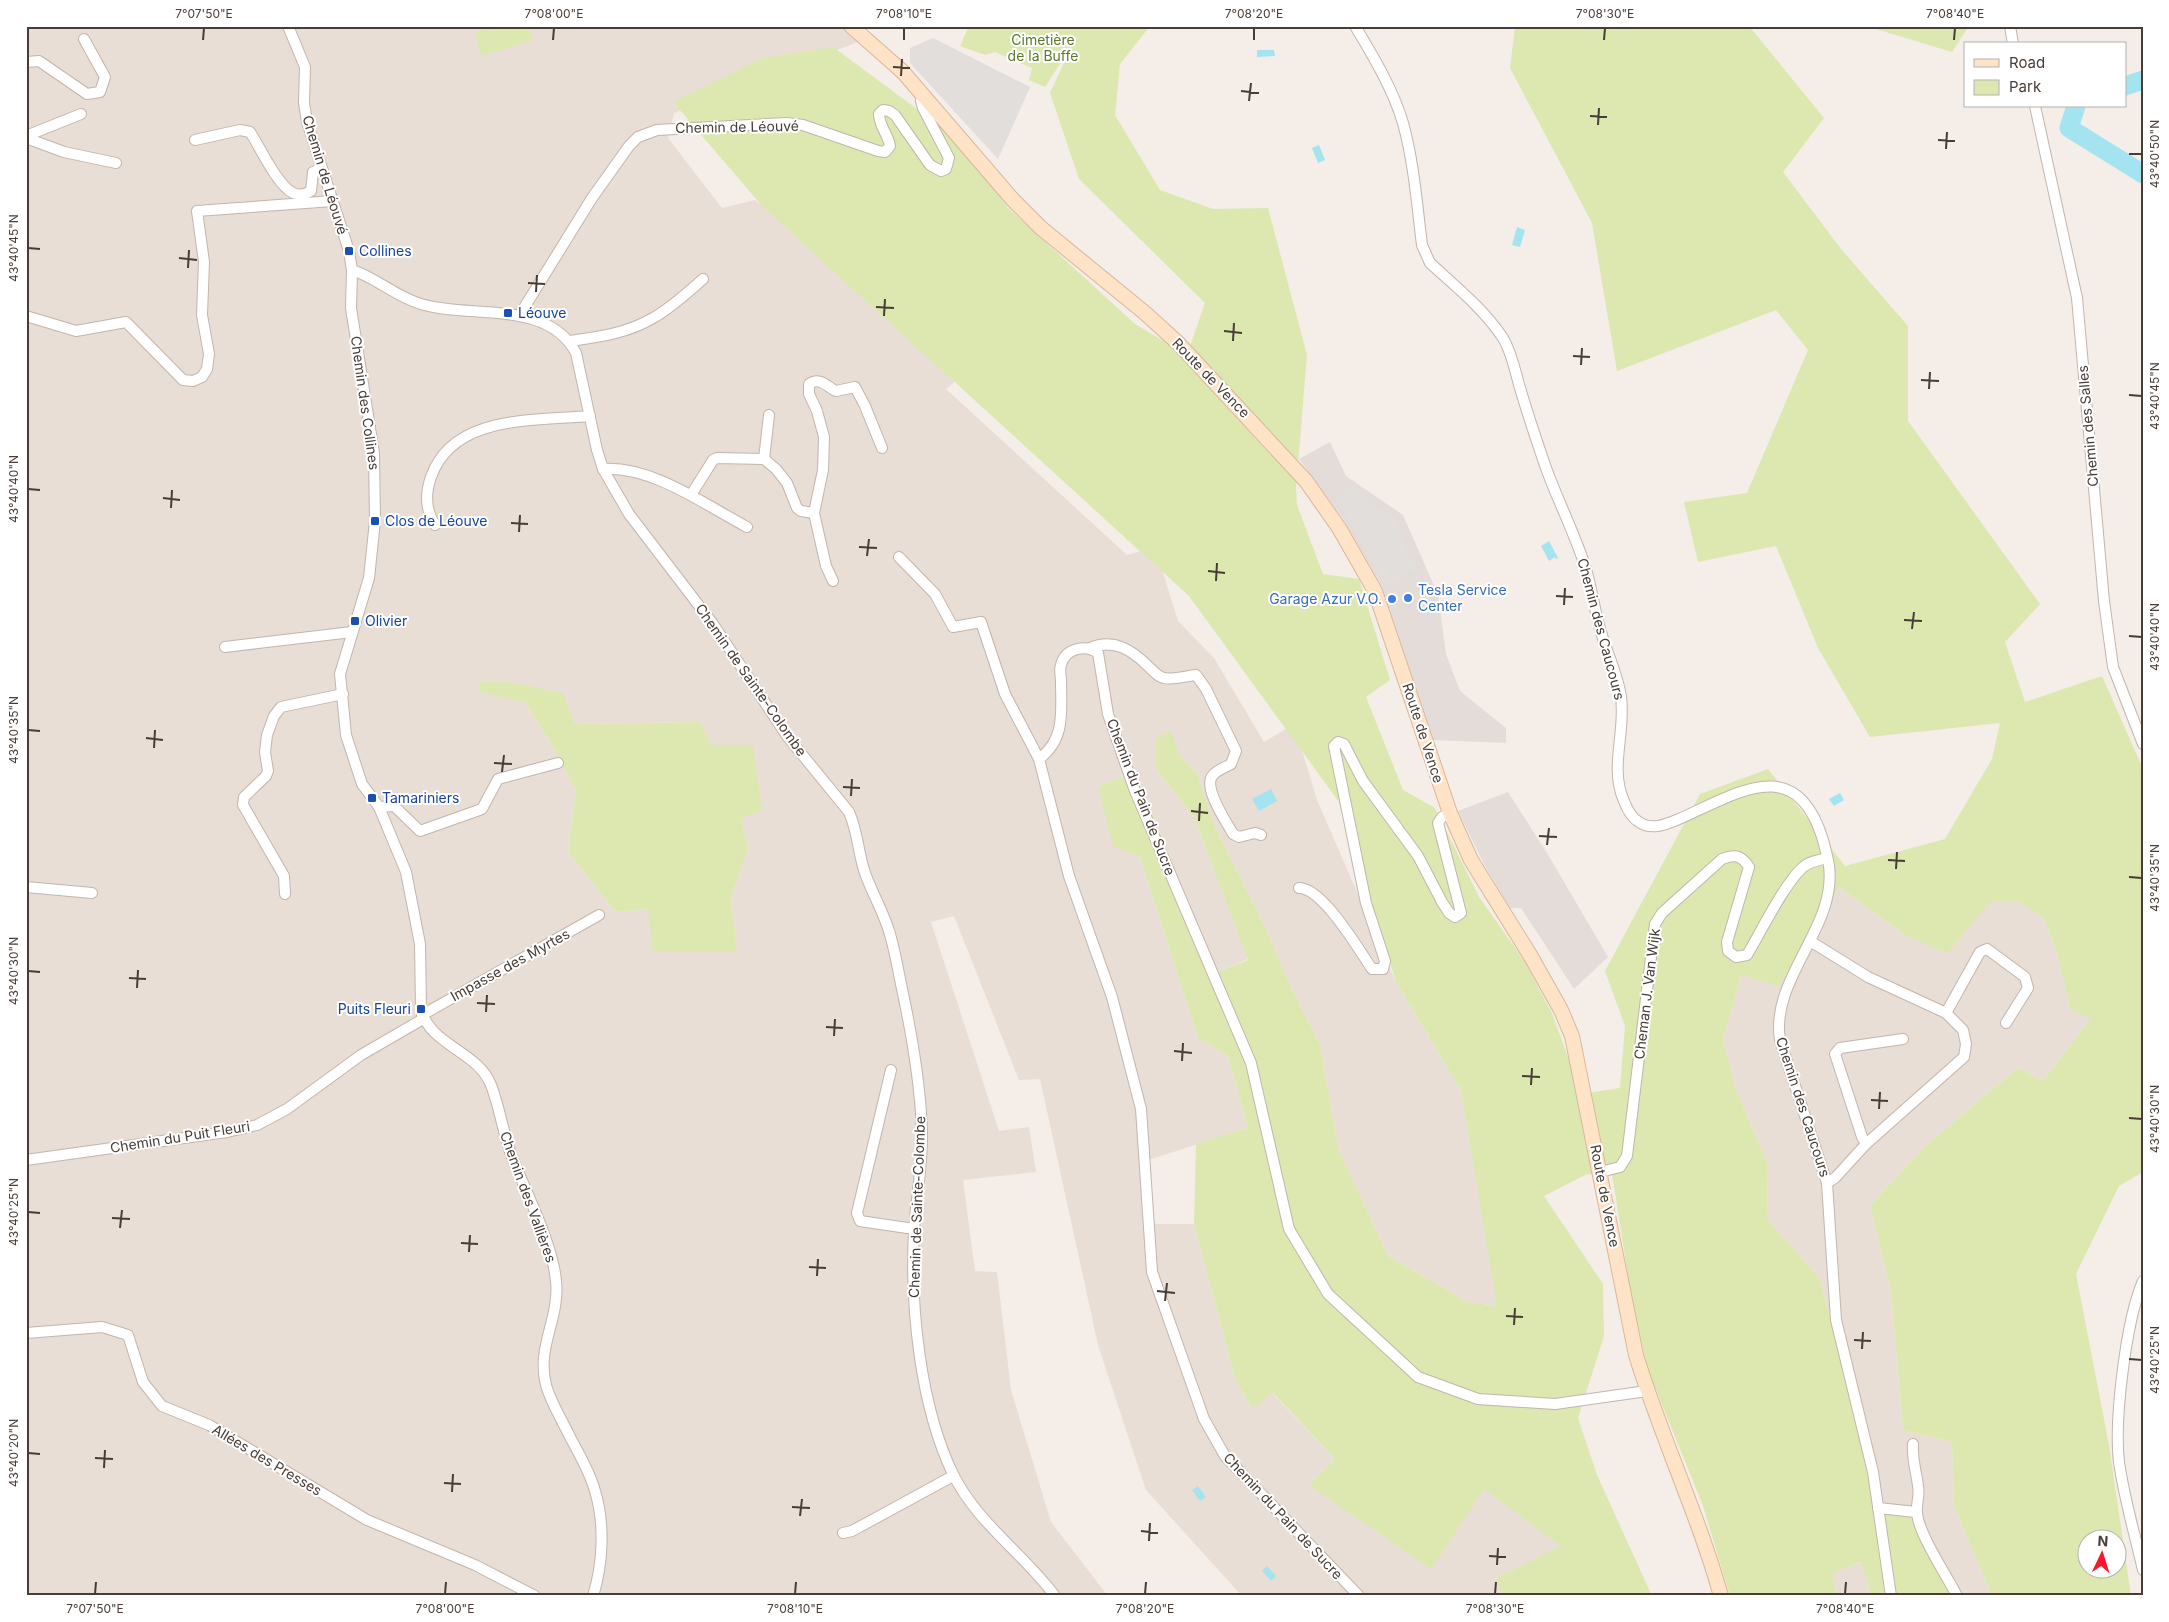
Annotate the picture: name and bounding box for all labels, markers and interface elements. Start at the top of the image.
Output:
text: 7°07'50"E [175,6,233,21]
text: 7°08'00"E [525,6,583,21]
text: 7°08'10"E [876,6,932,21]
text: 7°08'20"E [1225,6,1283,21]
text: 7°08'30"E [1576,6,1634,21]
text: 7°08'40"E [1926,6,1984,21]
park label: Cimetière de la Buffe [1008,31,1078,64]
legend [1964,42,2126,108]
text: Road [2009,53,2045,72]
text: Park [2009,77,2042,96]
street label: Chemin de Léouvé [299,113,352,236]
street label: Chemin de Léouvé [675,117,799,136]
text: 43°40'50"N [2147,120,2162,188]
text: 43°40'45"N [6,214,21,282]
place label: Collines [359,242,412,259]
marker: Collines [343,245,355,257]
place label: Léouve [518,304,567,321]
marker: Léouve [502,307,514,319]
street label: Route de Vence [1169,334,1254,421]
street label: Chemin des Collines [348,335,383,471]
text: 43°40'45"N [2147,362,2162,430]
street label: Chemin des Salles [2074,365,2101,487]
text: 43°40'40"N [6,455,21,523]
place label: Clos de Léouve [385,512,488,529]
marker: Clos de Léouve [369,515,381,527]
street label: Chemin des Caucours [1574,556,1629,702]
place label: Tesla Service Center [1418,581,1507,614]
place label: Garage Azur V.O. [1269,590,1382,607]
marker: Tesla Service Center [1402,592,1414,604]
marker: Garage Azur V.O. [1386,593,1398,605]
street label: Chemin de Sainte-Colombe [692,600,811,759]
text: 43°40'40"N [2147,603,2162,671]
place label: Olivier [365,612,407,629]
marker: Olivier [349,615,361,627]
street label: Route de Vence [1399,681,1448,785]
text: 43°40'35"N [6,696,21,764]
street label: Chemin du Pain de Sucre [1104,716,1179,878]
place label: Tamariniers [382,789,459,806]
marker: Tamariniers [366,792,378,804]
text: 43°40'35"N [2147,844,2162,912]
street label: Impasse des Myrtes [447,925,572,1004]
street label: Cheman J. Van Wijk [1630,927,1663,1060]
text: 43°40'30"N [6,937,21,1005]
place label: Puits Fleuri [338,1000,411,1017]
marker: Puits Fleuri [415,1003,427,1015]
street label: Chemin des Caucours [1773,1035,1834,1179]
text: 43°40'30"N [2147,1085,2162,1153]
street label: Chemin de Sainte-Colombe [905,1116,928,1298]
street label: Chemin du Puit Fleuri [109,1117,251,1156]
street label: Chemin des Vallières [497,1129,560,1265]
street label: Route de Vence [1587,1143,1624,1249]
text: 43°40'25"N [6,1178,21,1246]
text: 43°40'25"N [2147,1326,2162,1394]
text: 43°40'20"N [6,1419,21,1487]
street label: Allées des Presses [209,1420,325,1499]
street label: Chemin du Pain de Sucre [1220,1449,1346,1582]
north arrow [2076,1530,2126,1580]
text: N [2097,1532,2109,1549]
text: 7°07'50"E [66,1601,124,1616]
text: 7°08'00"E [416,1601,474,1616]
text: 7°08'10"E [767,1601,823,1616]
text: 7°08'20"E [1116,1601,1174,1616]
text: 7°08'30"E [1466,1601,1524,1616]
text: 7°08'40"E [1816,1601,1874,1616]

